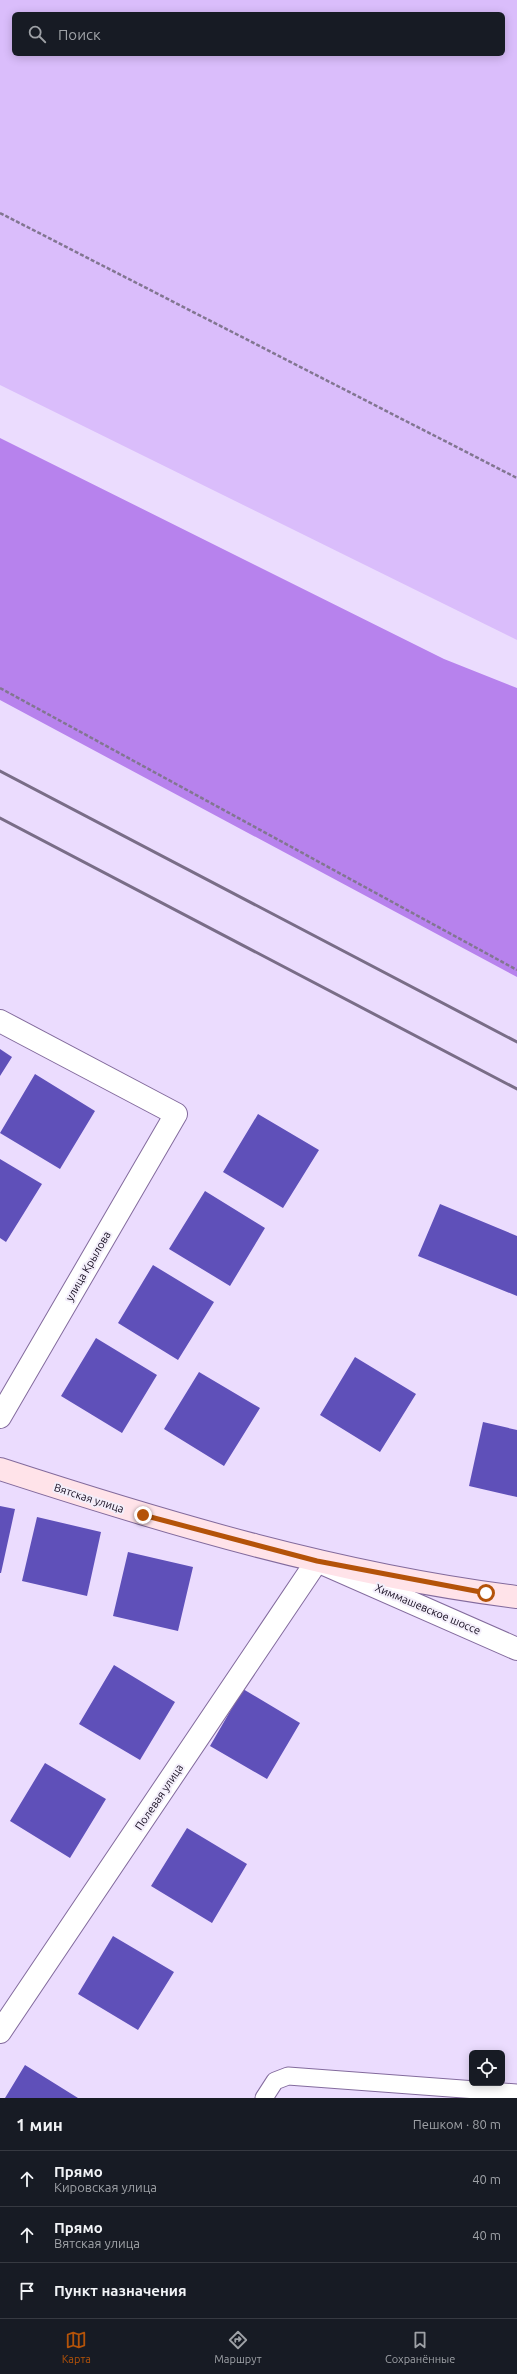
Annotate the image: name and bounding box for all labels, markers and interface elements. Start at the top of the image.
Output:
search box [12,12,505,56]
icon: search [26,23,48,45]
text: Поиск [58,26,101,43]
street label: улица Крылова [63,1229,113,1303]
street label: Вятская улица [53,1481,125,1515]
route end [134,1506,152,1524]
street label: Химмашевское шоссе [374,1581,482,1637]
route start [477,1584,495,1602]
street label: Полевая улица [133,1762,185,1832]
map controls [469,2050,505,2086]
button: locate [469,2050,505,2086]
text: 1 мин [16,2115,63,2134]
text: Пешком · 80 m [413,2117,501,2131]
text: Прямо [54,2163,103,2180]
icon: ahead [16,2168,38,2190]
text: 40 m [472,2172,501,2186]
text: Кировская улица [54,2180,157,2194]
text: Прямо [54,2219,103,2236]
icon: ahead [16,2224,38,2246]
text: 40 m [472,2228,501,2242]
text: Вятская улица [54,2236,140,2250]
icon: arrive [16,2280,38,2302]
text: Пункт назначения [54,2282,187,2299]
tab: Карта [62,2329,91,2365]
tab: Маршрут [214,2329,262,2365]
tab: Сохранённые [385,2329,455,2365]

